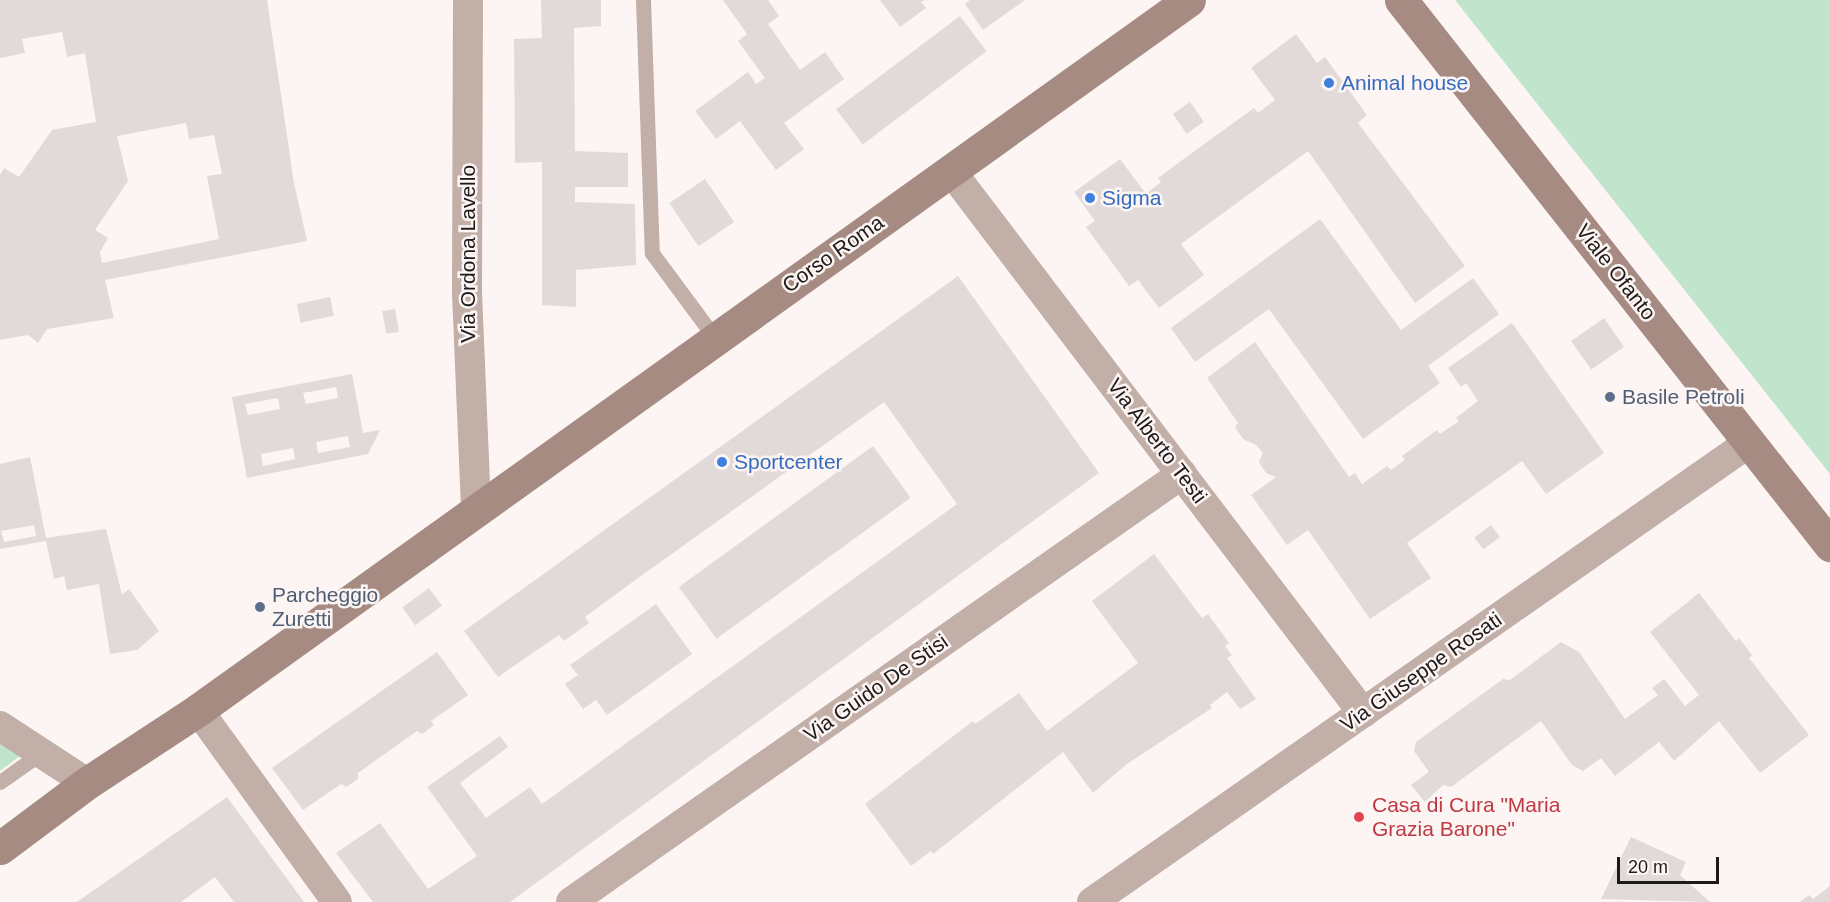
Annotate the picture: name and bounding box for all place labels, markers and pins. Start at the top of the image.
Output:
place label: Animal house [1341,70,1468,96]
marker: Animal house [1322,76,1336,90]
place label: Sigma [1102,185,1162,211]
marker: Sigma [1083,191,1097,205]
place label: Basile Petroli [1622,384,1745,410]
marker: Basile Petroli [1603,390,1617,404]
place label: Sportcenter [734,449,843,475]
marker: Sportcenter [715,455,729,469]
place label: Parcheggio Zuretti [272,582,378,632]
marker: Parcheggio Zuretti [253,600,267,614]
place label: Casa di Cura "Maria Grazia Barone" [1372,792,1560,842]
marker: Casa di Cura "Maria Grazia Barone" [1350,808,1368,826]

